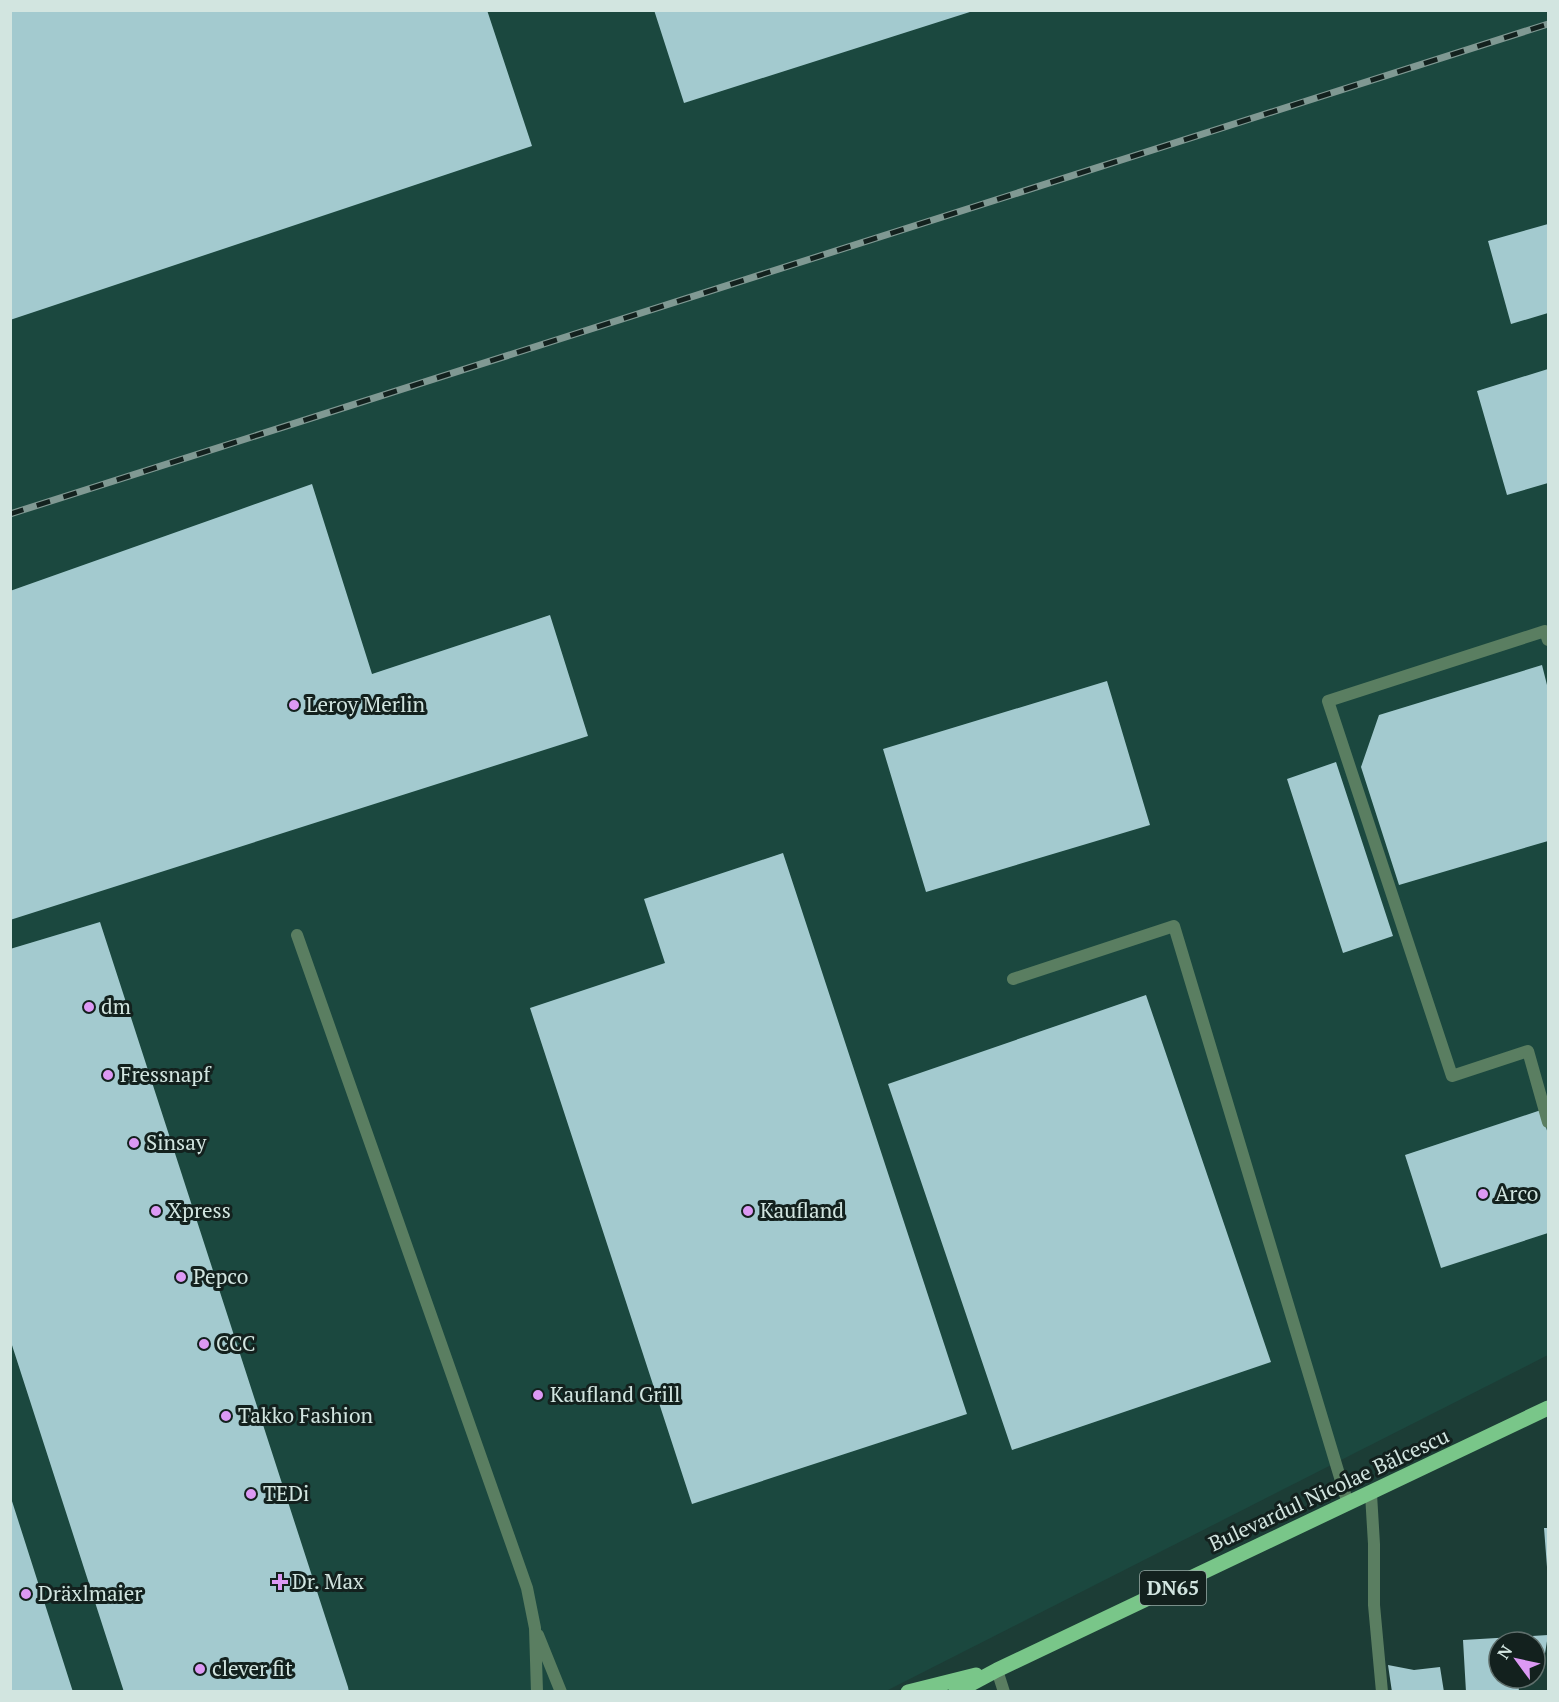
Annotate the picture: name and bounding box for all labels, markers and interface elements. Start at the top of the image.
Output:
place label: Leroy Merlin [306,690,426,718]
marker: Leroy Merlin [287,698,301,712]
place label: dm [101,992,131,1020]
marker: dm [82,1000,96,1014]
place label: Fressnapf [120,1060,212,1088]
marker: Fressnapf [101,1068,115,1082]
place label: Sinsay [146,1128,207,1156]
marker: Sinsay [127,1136,141,1150]
place label: Arco [1495,1179,1538,1207]
marker: Arco [1476,1187,1490,1201]
place label: Xpress [168,1196,231,1224]
place label: Kaufland [760,1196,844,1224]
marker: Xpress [149,1204,163,1218]
marker: Kaufland [741,1204,755,1218]
place label: Pepco [193,1262,248,1290]
marker: Pepco [174,1270,188,1284]
place label: CCC [216,1329,256,1357]
marker: CCC [197,1337,211,1351]
place label: Kaufland Grill [550,1380,680,1408]
marker: Kaufland Grill [531,1388,545,1402]
place label: Takko Fashion [238,1401,373,1429]
marker: Takko Fashion [219,1409,233,1423]
street label: Bulevardul Nicolae Bălcescu [1204,1421,1453,1557]
place label: TEDi [263,1479,309,1507]
marker: TEDi [244,1487,258,1501]
place label: Dr. Max [292,1567,364,1595]
road number: DN65 [1140,1571,1206,1605]
marker: Dr. Max [273,1575,287,1589]
place label: Dräxlmaier [38,1579,142,1607]
marker: Dräxlmaier [19,1587,33,1601]
north arrow [1487,1630,1547,1690]
text: N [1492,1641,1517,1663]
place label: clever fit [212,1654,293,1682]
marker: clever fit [193,1662,207,1676]

